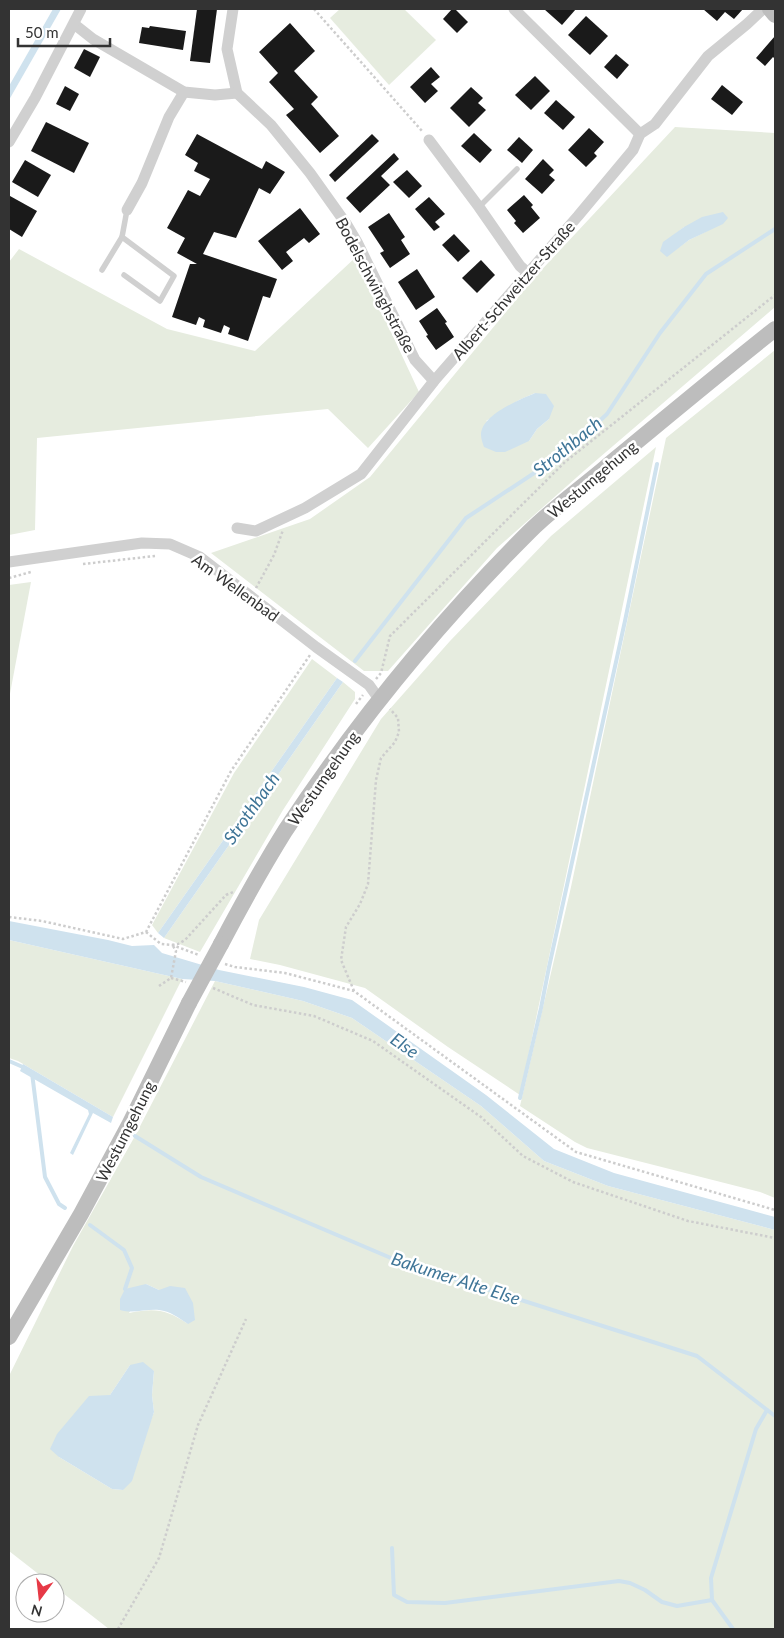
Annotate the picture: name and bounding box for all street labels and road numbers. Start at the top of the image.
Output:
street label: Bodelschwinghstraße [332,214,420,356]
street label: Albert-Schweitzer-Straße [448,217,578,363]
street label: Westumgehung [544,436,640,522]
street label: Am Wellenbad [189,549,283,625]
street label: Westumgehung [284,727,362,829]
street label: Westumgehung [91,1077,159,1185]

